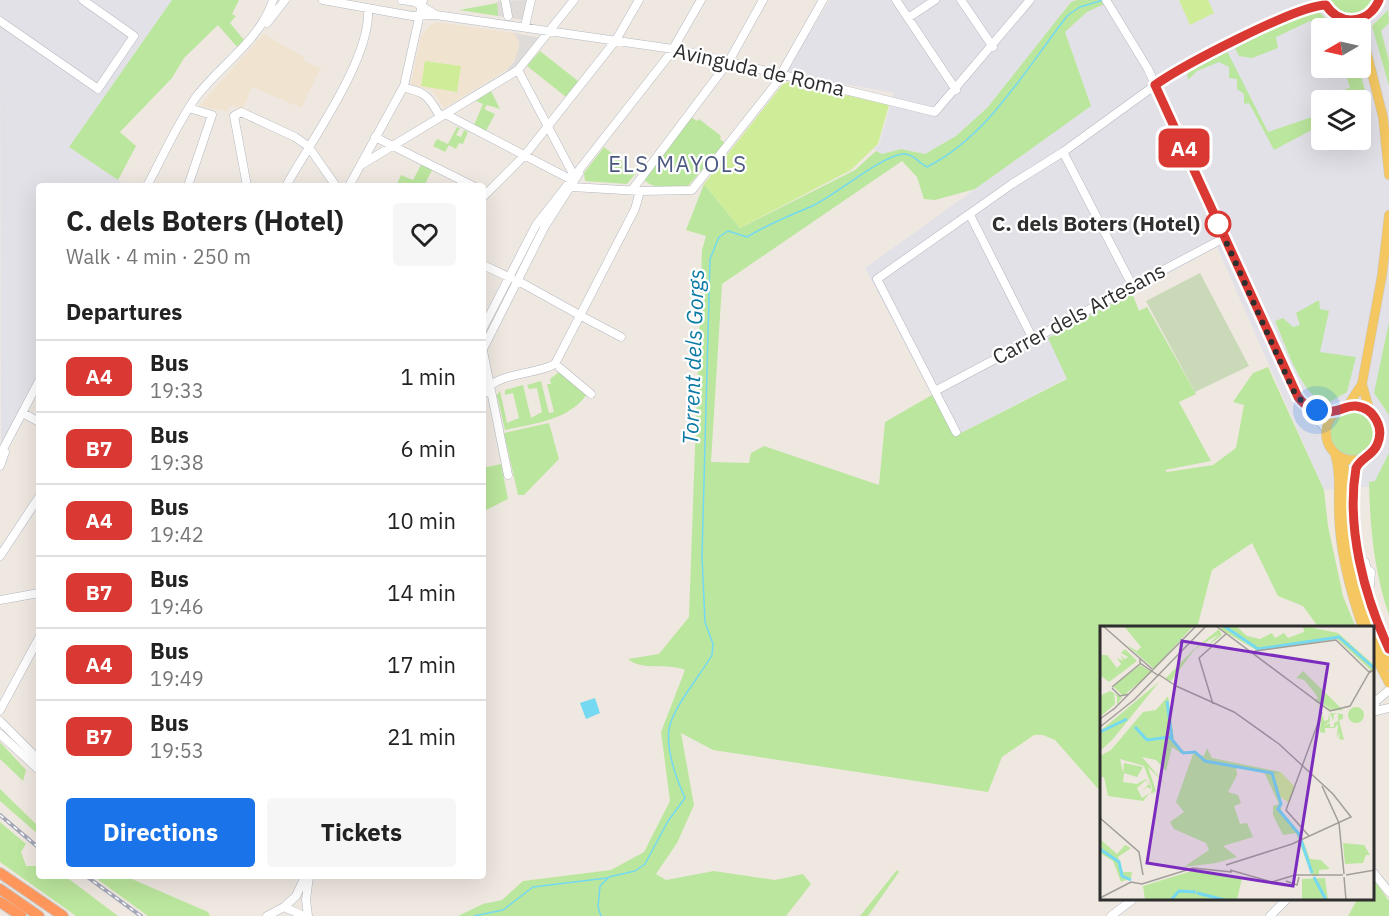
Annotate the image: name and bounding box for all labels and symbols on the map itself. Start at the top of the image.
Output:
north arrow [1311,18,1371,78]
street label: Avinguda de Roma [671,36,848,102]
line badge: A4 [1157,128,1211,168]
district label: ELS MAYOLS [608,149,748,178]
place label: C. dels Boters (Hotel) [992,209,1200,237]
marker: C. dels Boters (Hotel) [1205,211,1231,237]
street label: Carrer dels Artesans [987,256,1170,371]
water label: Torrent dels Gorgs [675,269,710,445]
your location [1302,395,1332,425]
inset map [1100,626,1374,901]

